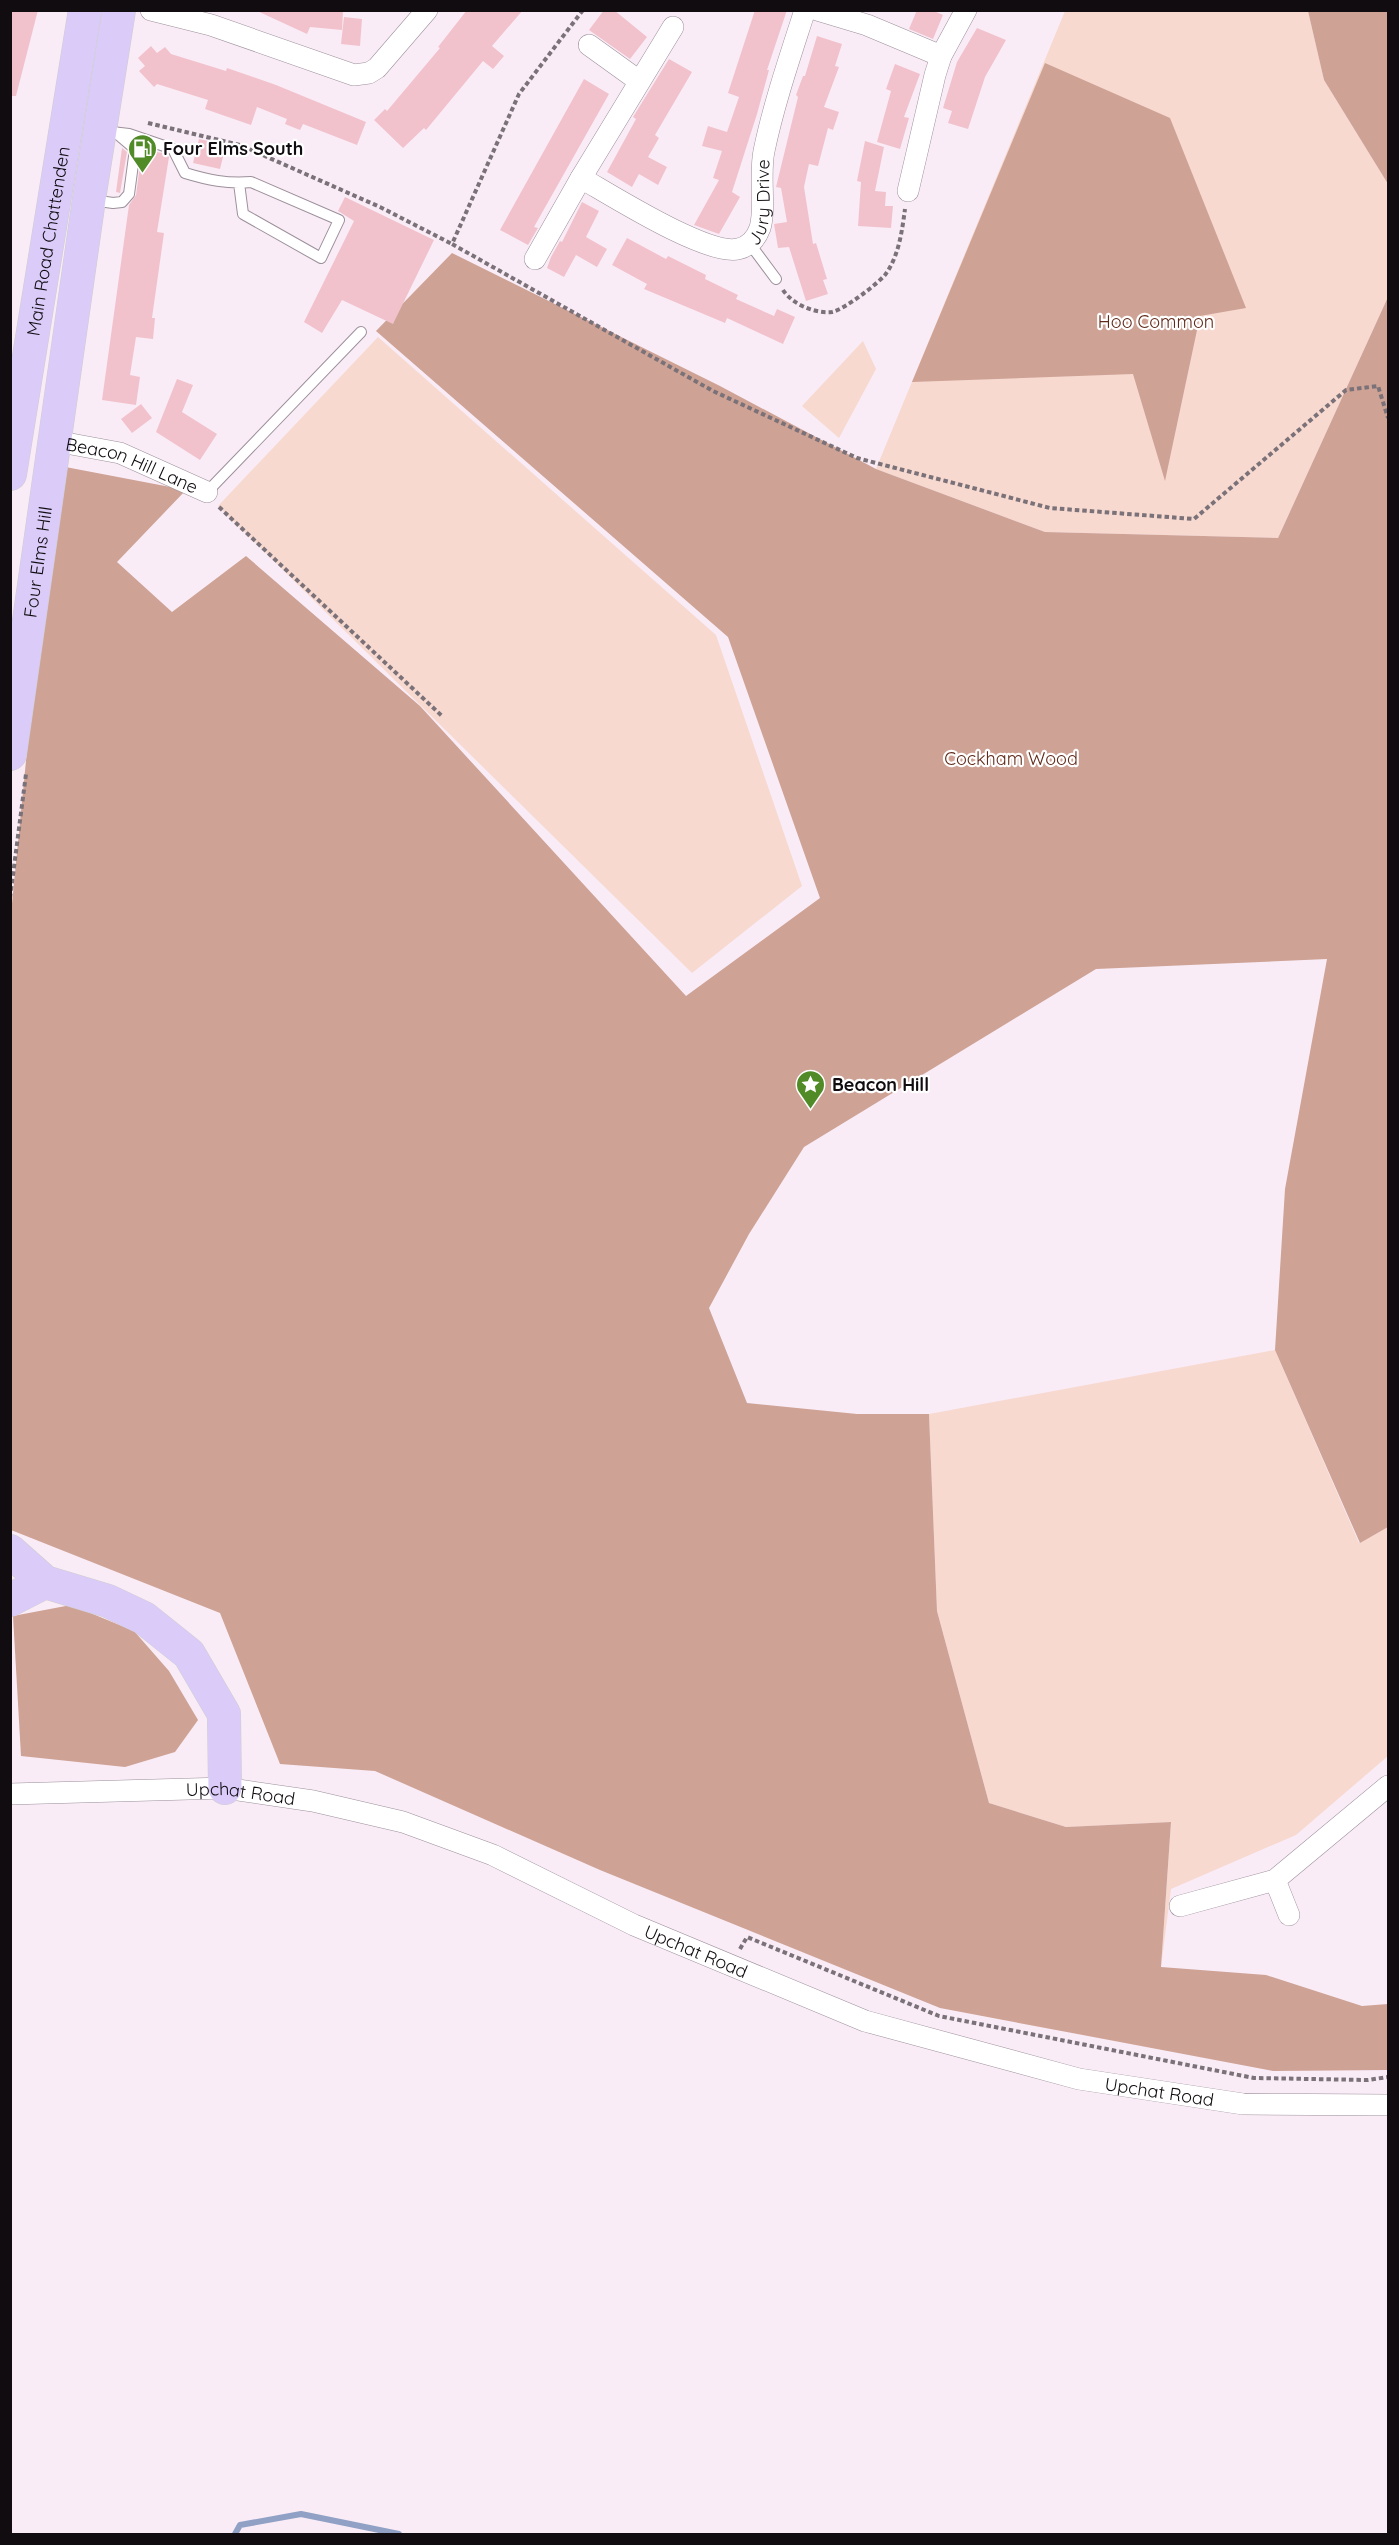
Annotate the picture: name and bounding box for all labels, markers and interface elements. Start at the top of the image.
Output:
fuel station icon: Four Elms South [126,132,158,174]
place label: Four Elms South [163,137,303,160]
street label: Main Road Chattenden [21,145,74,338]
street label: Jury Drive [742,158,774,249]
park label: Hoo Common [1098,310,1214,333]
street label: Beacon Hill Lane [64,432,202,498]
street label: Four Elms Hill [18,505,57,619]
park label: Cockham Wood [944,747,1078,770]
place icon: Beacon Hill [795,1068,827,1110]
place label: Beacon Hill [832,1073,929,1096]
street label: Upchat Road [186,1776,297,1810]
street label: Upchat Road [641,1919,751,1983]
street label: Upchat Road [1103,2072,1216,2111]

